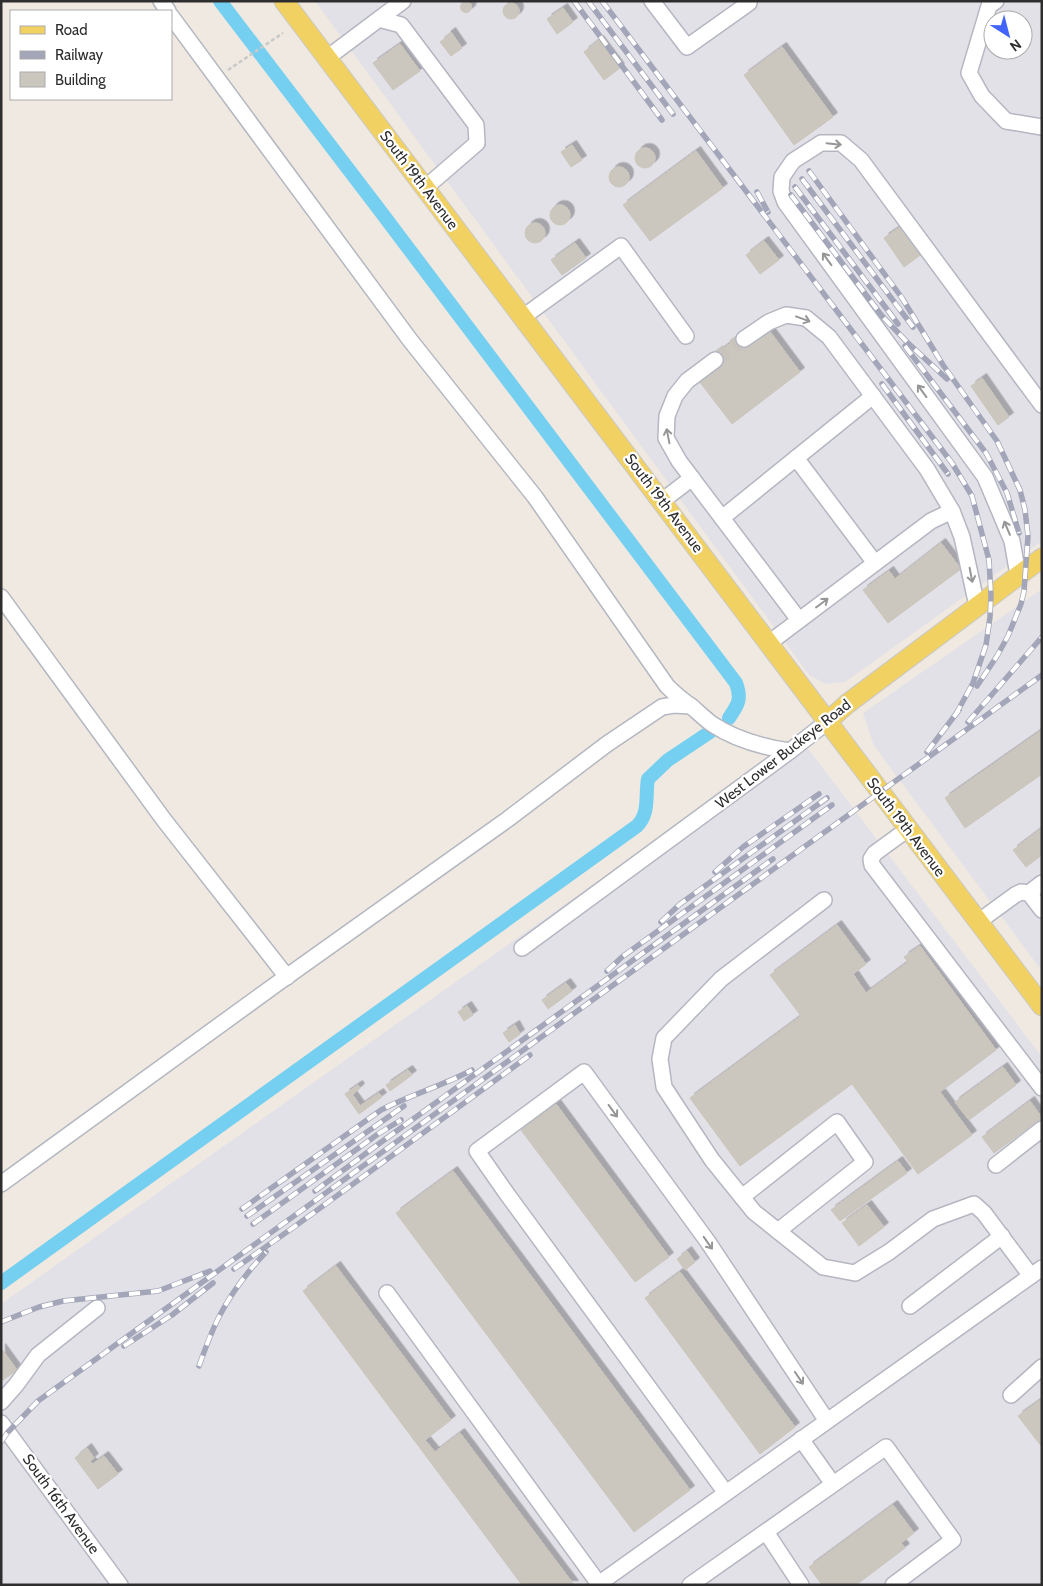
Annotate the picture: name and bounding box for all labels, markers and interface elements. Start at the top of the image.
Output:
legend [10,10,172,100]
north arrow [983,10,1033,60]
text: Road [55,21,88,39]
text: N [1006,35,1025,56]
text: Railway [55,46,104,64]
text: Building [55,71,106,89]
street label: South 19th Avenue [376,127,462,233]
one-way arrow [826,139,842,149]
one-way arrow [822,252,832,266]
one-way arrow [795,315,810,324]
one-way arrow [917,384,927,398]
one-way arrow [663,428,673,444]
street label: South 19th Avenue [621,450,707,556]
one-way arrow [1001,521,1011,536]
one-way arrow [967,566,976,582]
one-way arrow [815,598,828,609]
street label: West Lower Buckeye Road [712,696,854,812]
street label: South 19th Avenue [863,774,949,880]
one-way arrow [608,1104,618,1118]
one-way arrow [703,1236,713,1250]
one-way arrow [793,1371,804,1385]
street label: South 16th Avenue [19,1451,103,1558]

